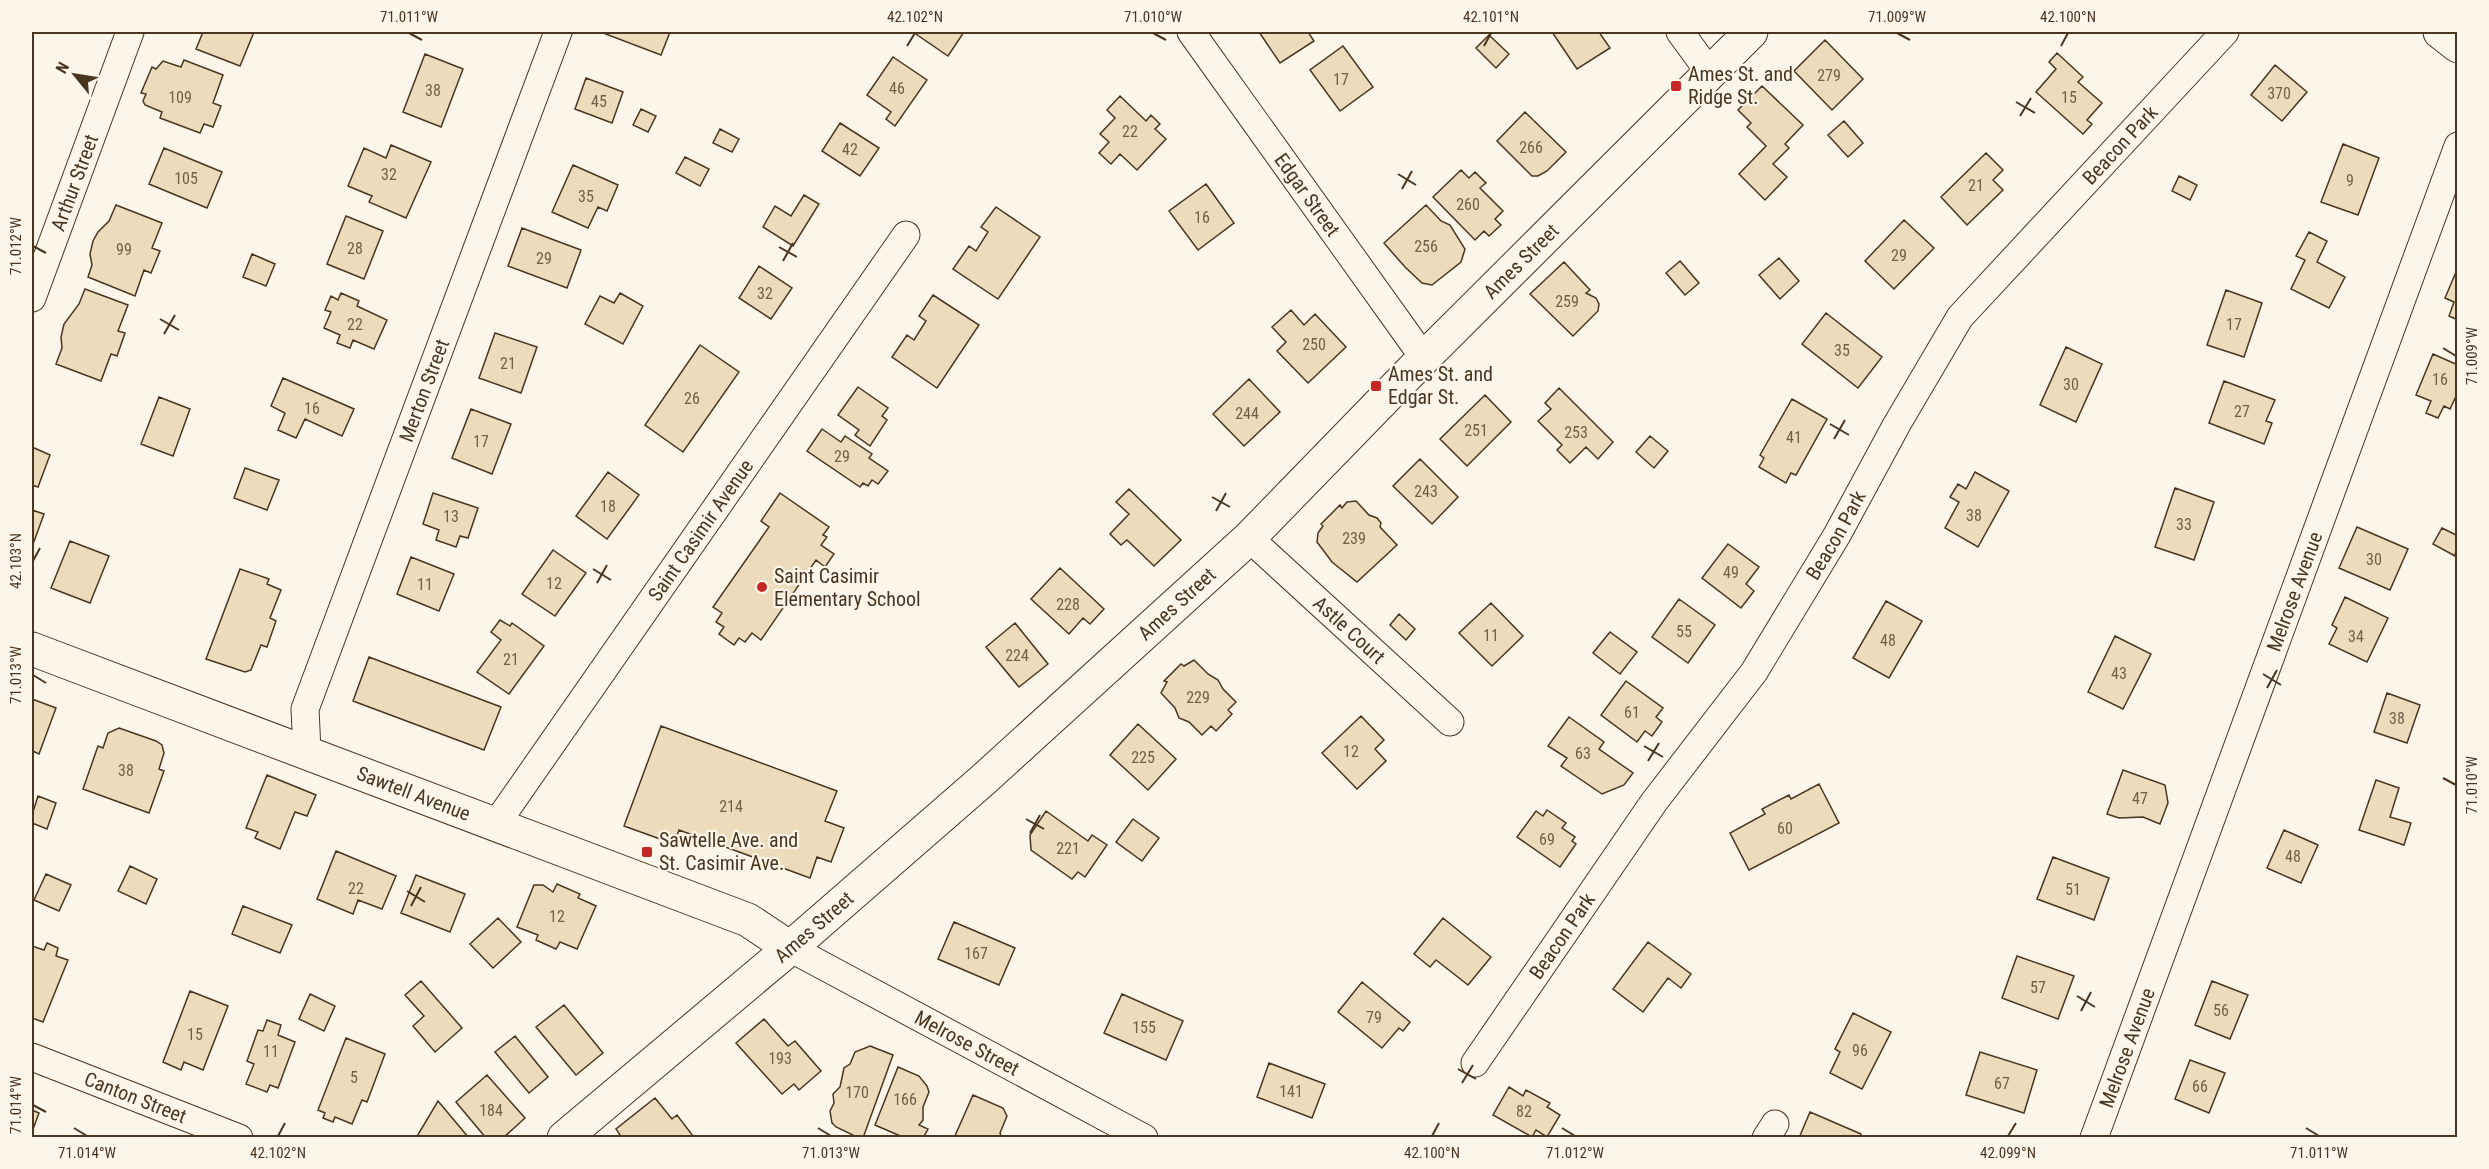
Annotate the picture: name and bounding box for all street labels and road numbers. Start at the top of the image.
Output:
street label: Beacon Park [2077,100,2163,189]
street label: Arthur Street [46,131,103,234]
street label: Edgar Street [1269,148,1345,241]
street label: Ames Street [1478,218,1564,304]
street label: Merton Street [394,336,454,445]
street label: Saint Casimir Avenue [643,455,758,606]
street label: Beacon Park [1801,486,1871,584]
street label: Melrose Avenue [2262,528,2327,655]
street label: Ames Street [1133,562,1221,645]
street label: Astle Court [1308,591,1390,669]
street label: Sawtell Avenue [353,761,474,826]
street label: Ames Street [770,886,858,968]
street label: Beacon Park [1524,888,1600,984]
street label: Melrose Avenue [2094,985,2160,1111]
street label: Melrose Street [911,1005,1024,1081]
street label: Canton Street [81,1067,190,1128]

